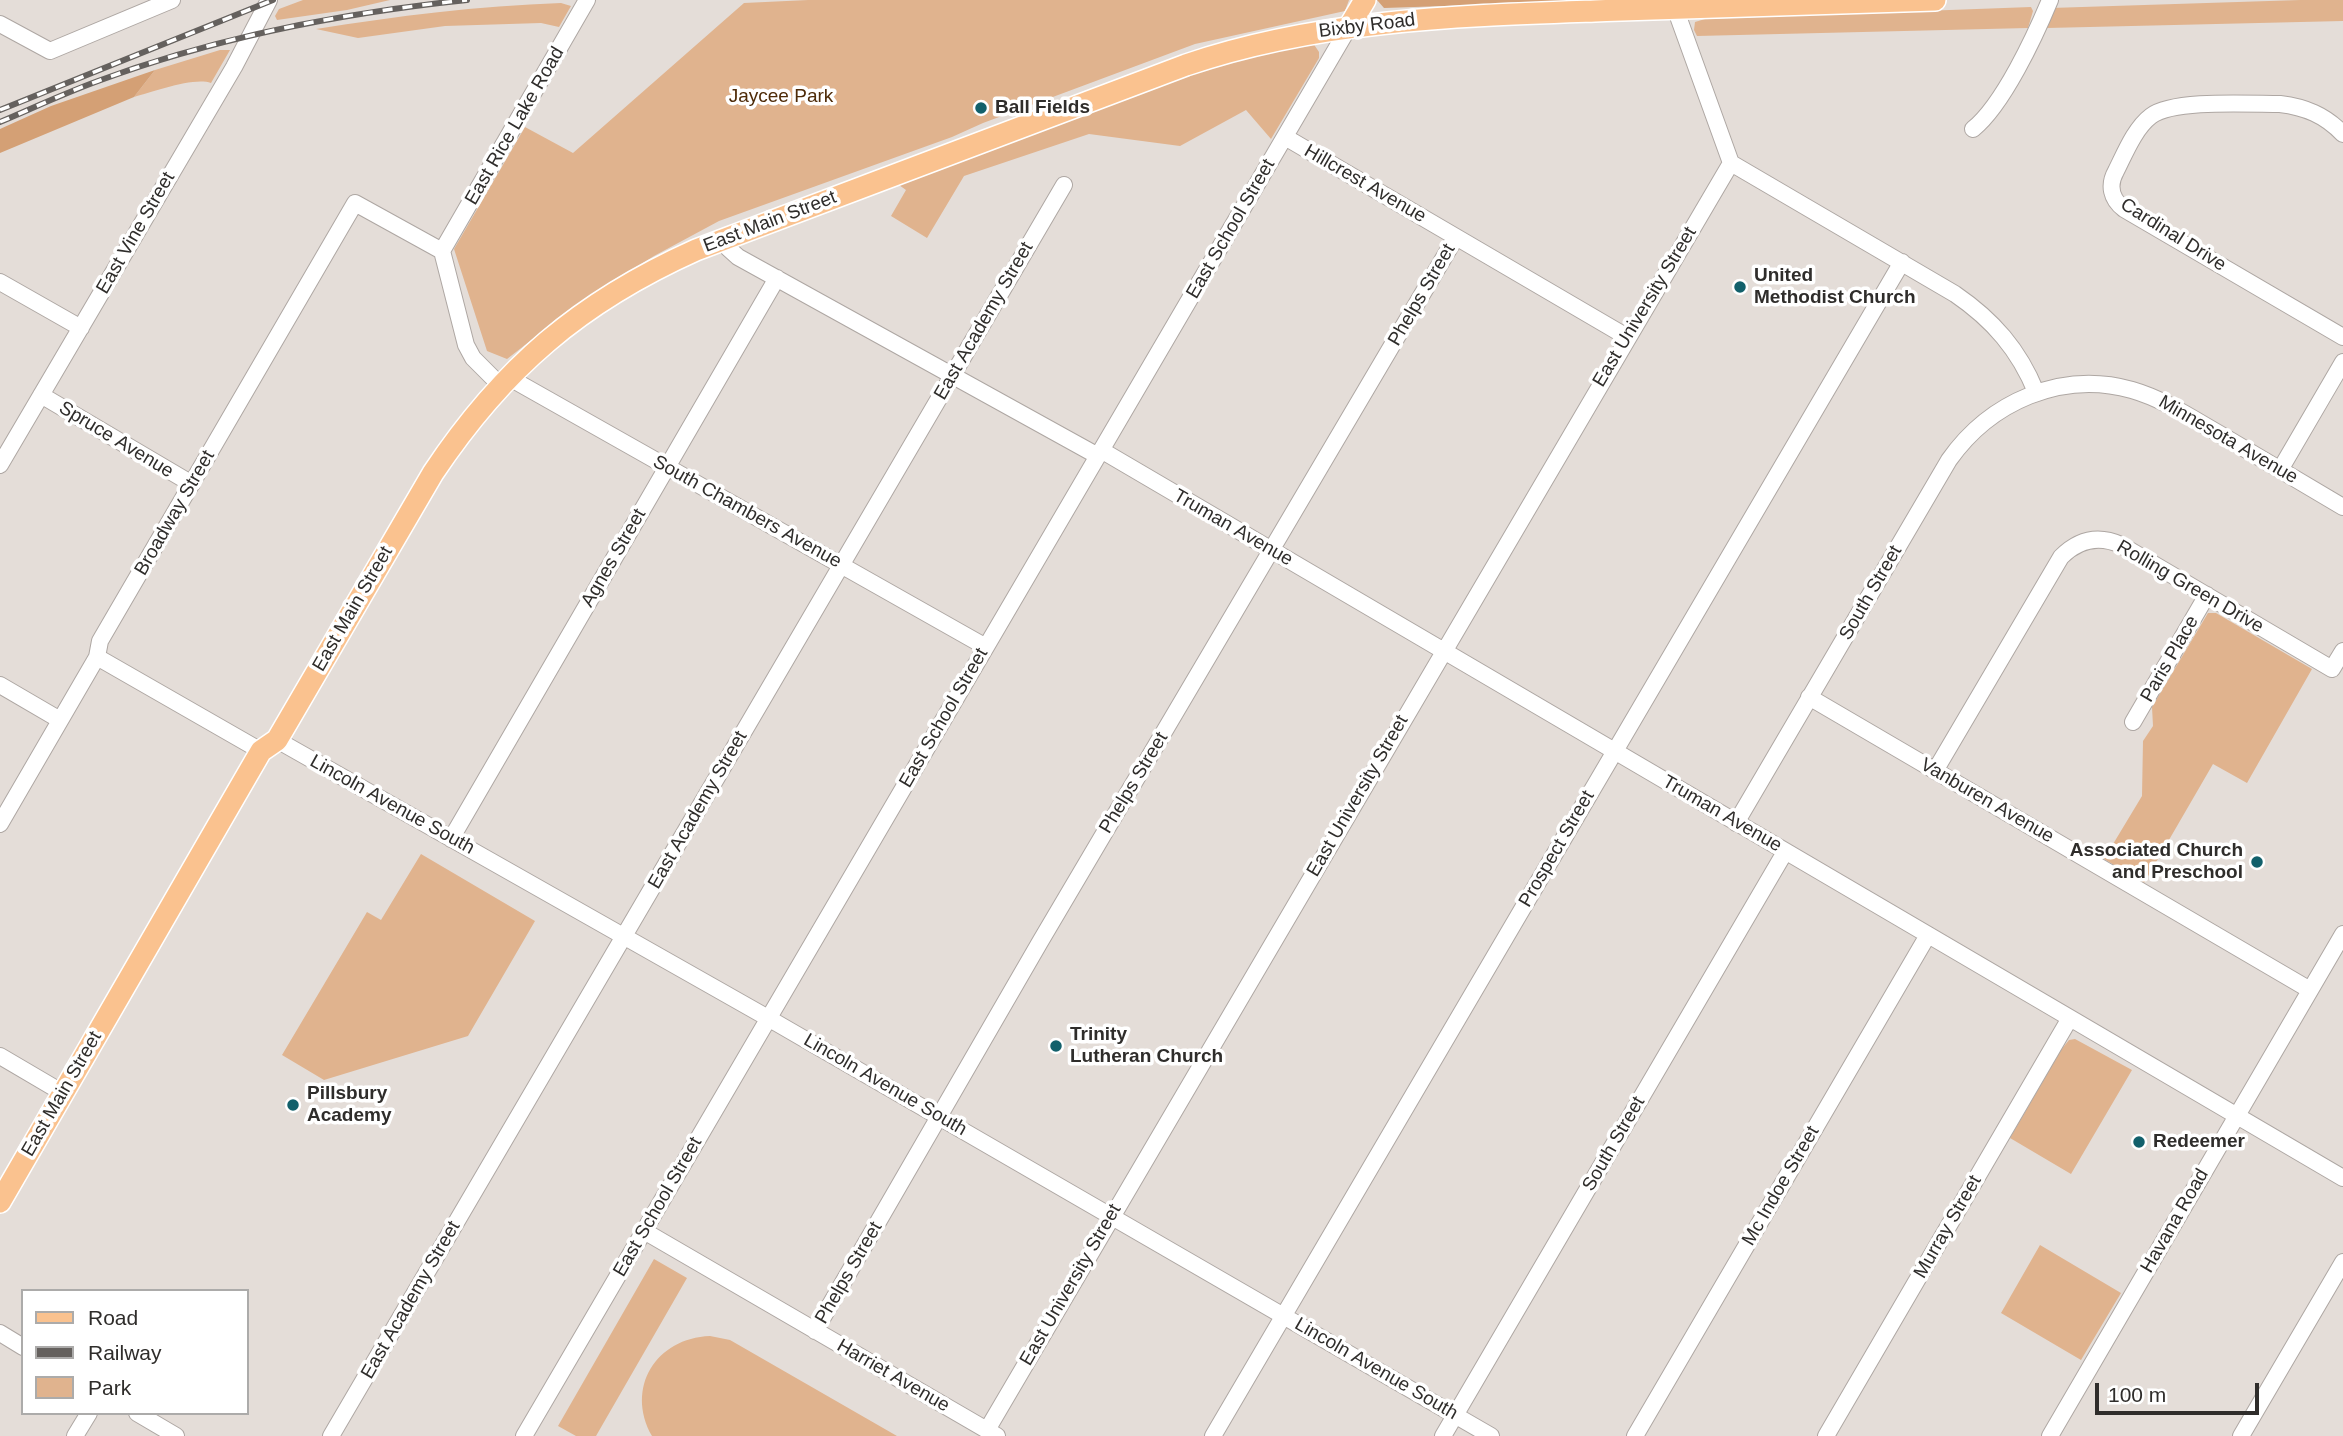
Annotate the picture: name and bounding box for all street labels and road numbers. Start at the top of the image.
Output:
street label: Bixby Road [1317,9,1417,43]
street label: East Rice Lake Road [461,43,569,209]
street label: Hillcrest Avenue [1300,140,1430,228]
street label: East School Street [1182,155,1280,303]
street label: East Vine Street [92,168,180,298]
street label: East Main Street [700,186,840,258]
street label: Cardinal Drive [2116,193,2230,277]
street label: East University Street [1588,223,1702,391]
street label: East Academy Street [930,238,1038,404]
street label: Phelps Street [1384,240,1460,350]
street label: Minnesota Avenue [2154,391,2302,489]
street label: Spruce Avenue [55,397,177,483]
street label: Broadway Street [130,446,220,580]
street label: South Chambers Avenue [649,451,845,573]
street label: Truman Avenue [1169,485,1297,571]
street label: Agnes Street [577,505,651,611]
street label: Rolling Green Drive [2113,536,2267,638]
street label: East Main Street [308,542,398,676]
street label: South Street [1835,542,1907,644]
street label: Paris Place [2136,612,2204,706]
street label: East School Street [895,644,993,792]
street label: East University Street [1302,711,1414,881]
street label: East Academy Street [644,727,752,893]
street label: Phelps Street [1095,728,1173,838]
street label: Lincoln Avenue South [306,750,478,860]
street label: Vanburen Avenue [1916,754,2058,848]
street label: Truman Avenue [1658,771,1786,857]
street label: Prospect Street [1514,787,1600,911]
street label: East Main Street [17,1027,107,1161]
street label: Lincoln Avenue South [799,1029,971,1141]
street label: South Street [1578,1093,1650,1195]
street label: Mc Indoe Street [1738,1122,1824,1250]
street label: East School Street [609,1133,707,1281]
street label: Havana Road [2136,1165,2214,1277]
street label: Murray Street [1909,1171,1987,1283]
street label: East University Street [1015,1200,1127,1370]
street label: East Academy Street [357,1217,465,1383]
street label: Phelps Street [811,1218,887,1328]
street label: Lincoln Avenue South [1290,1313,1462,1425]
street label: Harriet Avenue [833,1335,953,1417]

